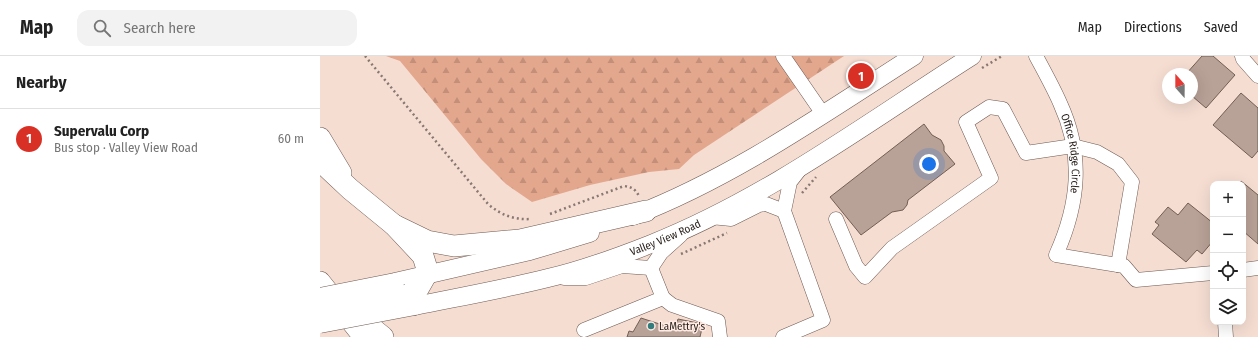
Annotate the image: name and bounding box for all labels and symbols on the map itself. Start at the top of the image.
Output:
pin: 1 [848,61,874,91]
north arrow [1162,68,1198,104]
street label: Office Ridge Circle [1059,112,1082,194]
your location [919,154,939,174]
street label: Valley View Road [628,217,703,258]
place label: LaMettry's [659,320,705,333]
marker: LaMettry's [646,321,656,331]

